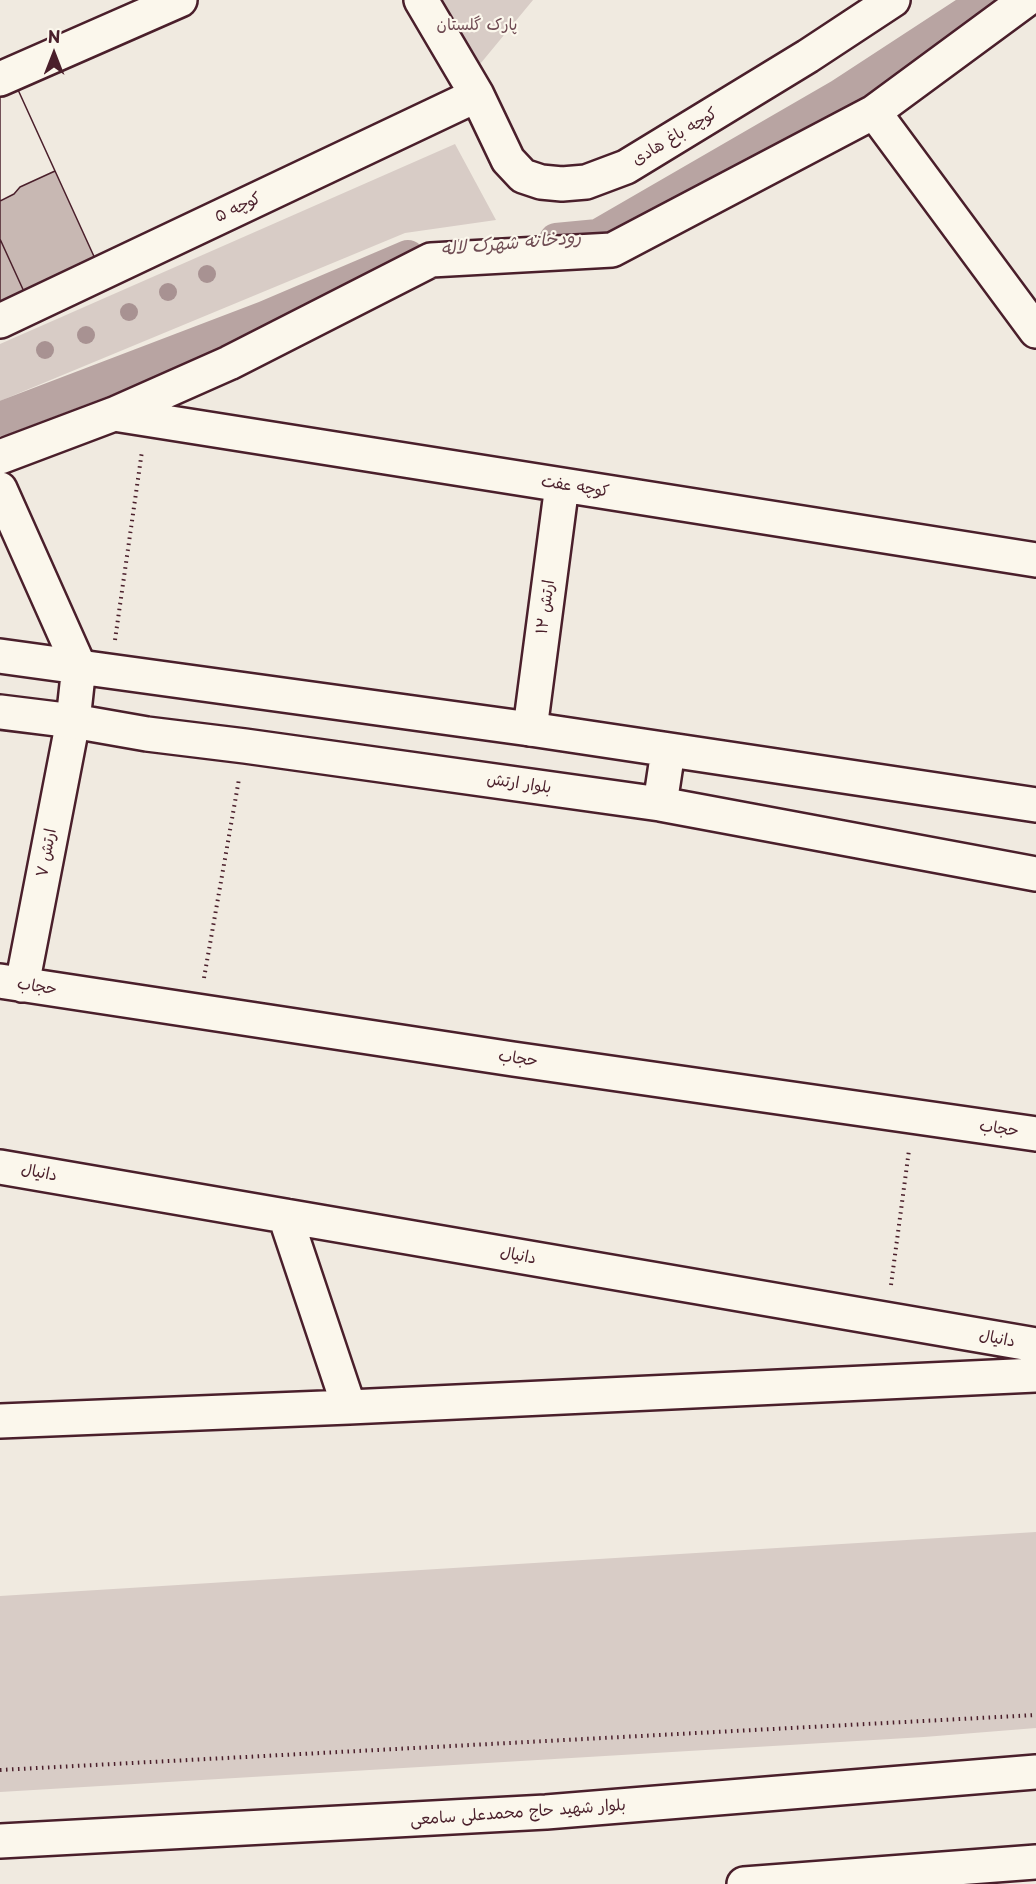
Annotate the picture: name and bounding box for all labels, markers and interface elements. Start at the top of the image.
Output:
park label: پارک گلستان [437,16,517,36]
north arrow [24,24,84,84]
text: N [48,24,60,48]
street label: کوچه باغ هادی [629,104,721,170]
street label: کوچه ۵ [212,189,264,227]
water label: رودخانه شهرک لاله [440,227,582,261]
street label: کوچه عفت [540,472,610,502]
street label: ارتش ۱۲ [533,579,559,635]
street label: بلوار ارتش [486,770,552,798]
street label: ارتش ۷ [33,827,61,879]
street label: حجاب [16,974,58,1000]
street label: حجاب [497,1047,539,1071]
street label: حجاب [978,1117,1020,1141]
street label: دانیال [19,1160,59,1186]
street label: دانیال [498,1243,538,1269]
street label: دانیال [977,1326,1017,1352]
street label: بلوار شهید حاج محمدعلی سامعی [410,1796,626,1830]

